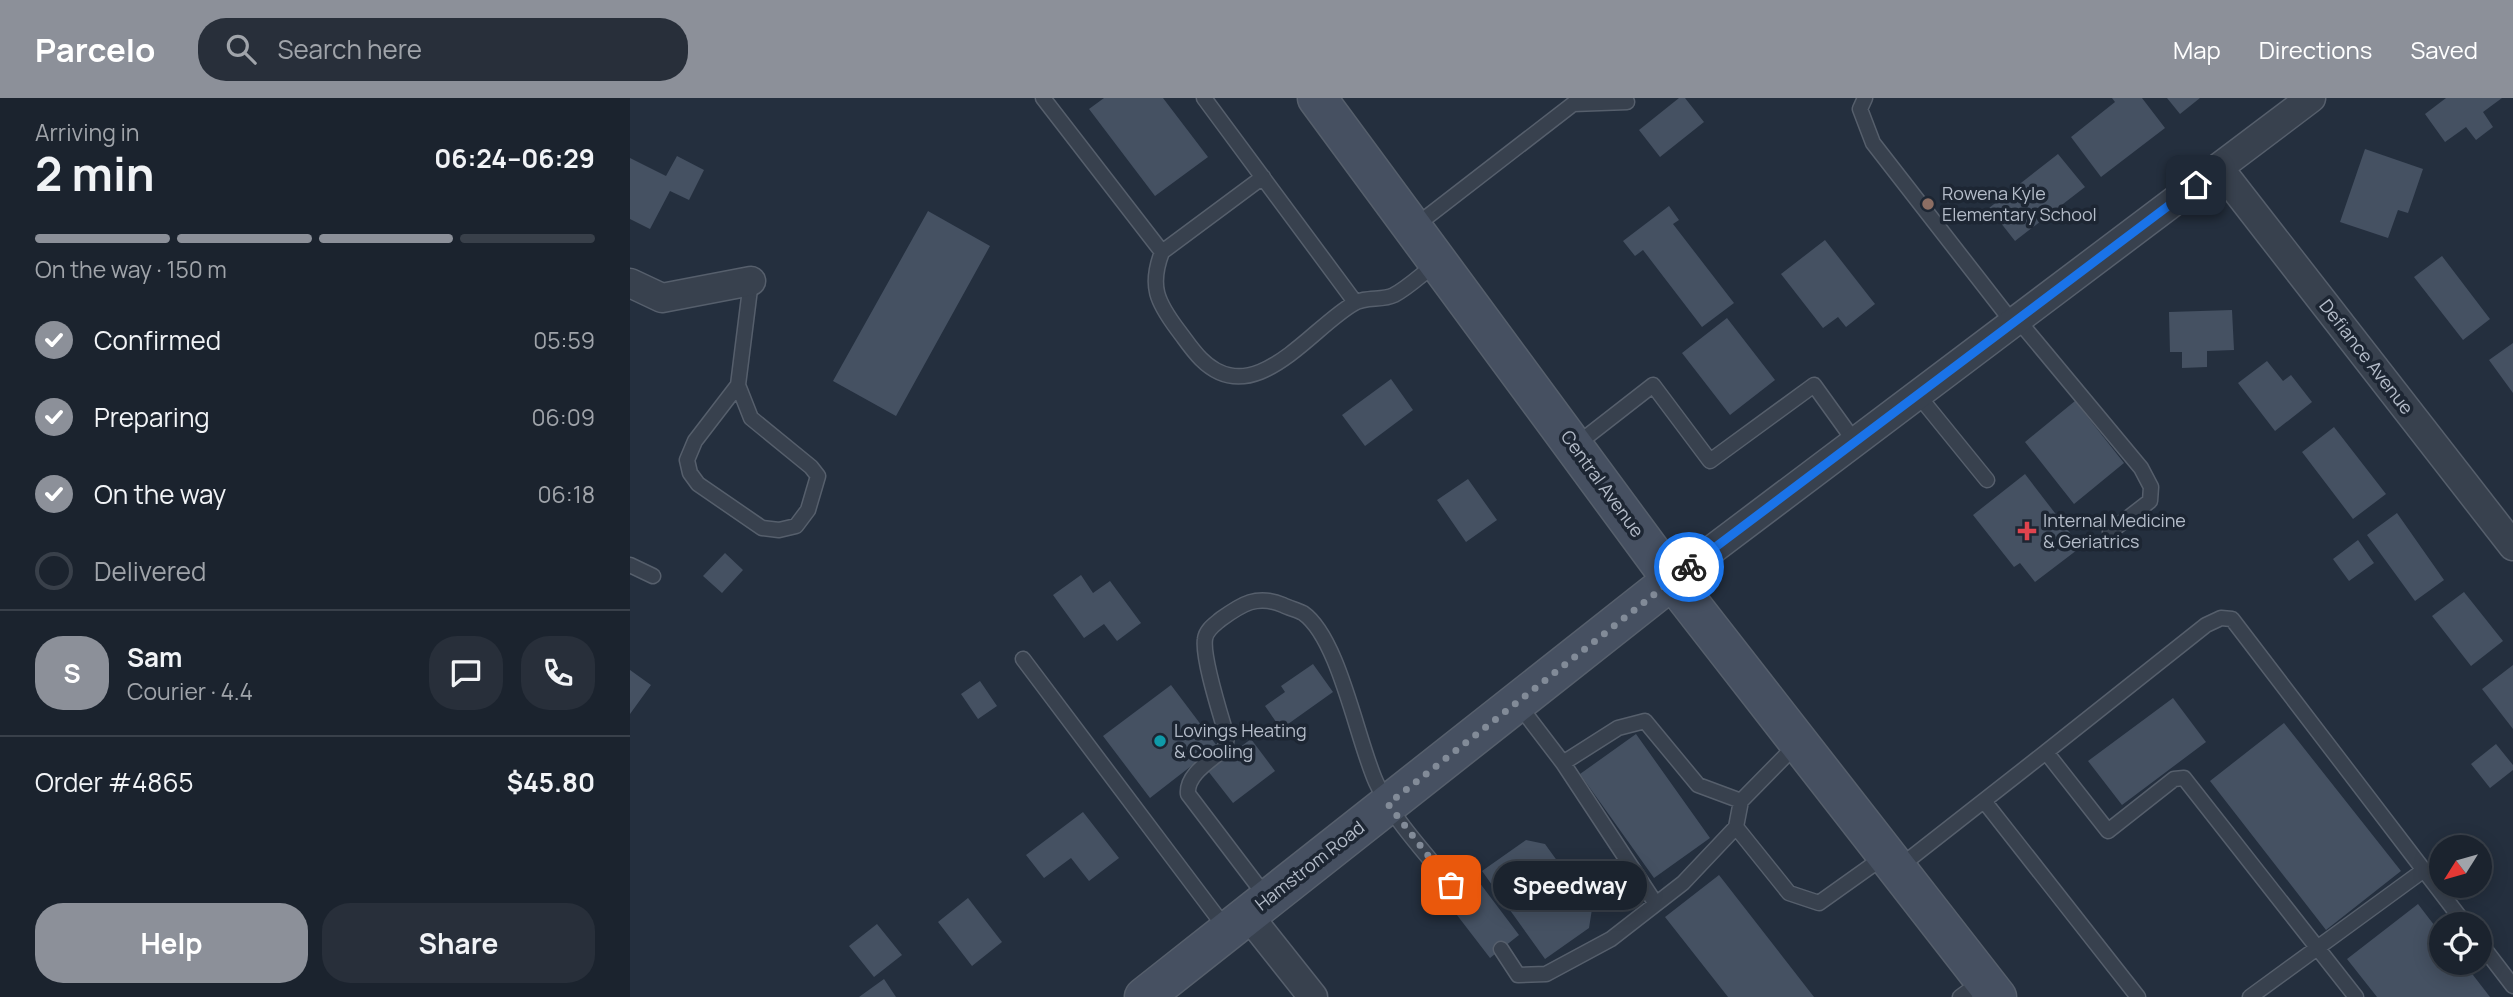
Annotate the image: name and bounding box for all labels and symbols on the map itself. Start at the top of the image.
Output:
pin [2166,155,2226,215]
place label: Rowena Kyle Elementary School [1942,181,2097,226]
marker: Rowena Kyle Elementary School [1920,196,1936,212]
street label: Defiance Avenue [2314,294,2419,419]
street label: Central Avenue [1556,425,1650,542]
place label: Internal Medicine & Geriatrics [2043,508,2186,553]
marker: Internal Medicine & Geriatrics [2017,521,2037,541]
courier [1654,532,1724,602]
place label: Lovings Heating & Cooling [1174,718,1307,763]
marker: Lovings Heating & Cooling [1152,733,1168,749]
street label: Hamstrom Road [1250,815,1369,916]
north arrow [2429,835,2492,898]
pin [1421,855,1481,915]
callout: Speedway [1493,860,1647,910]

